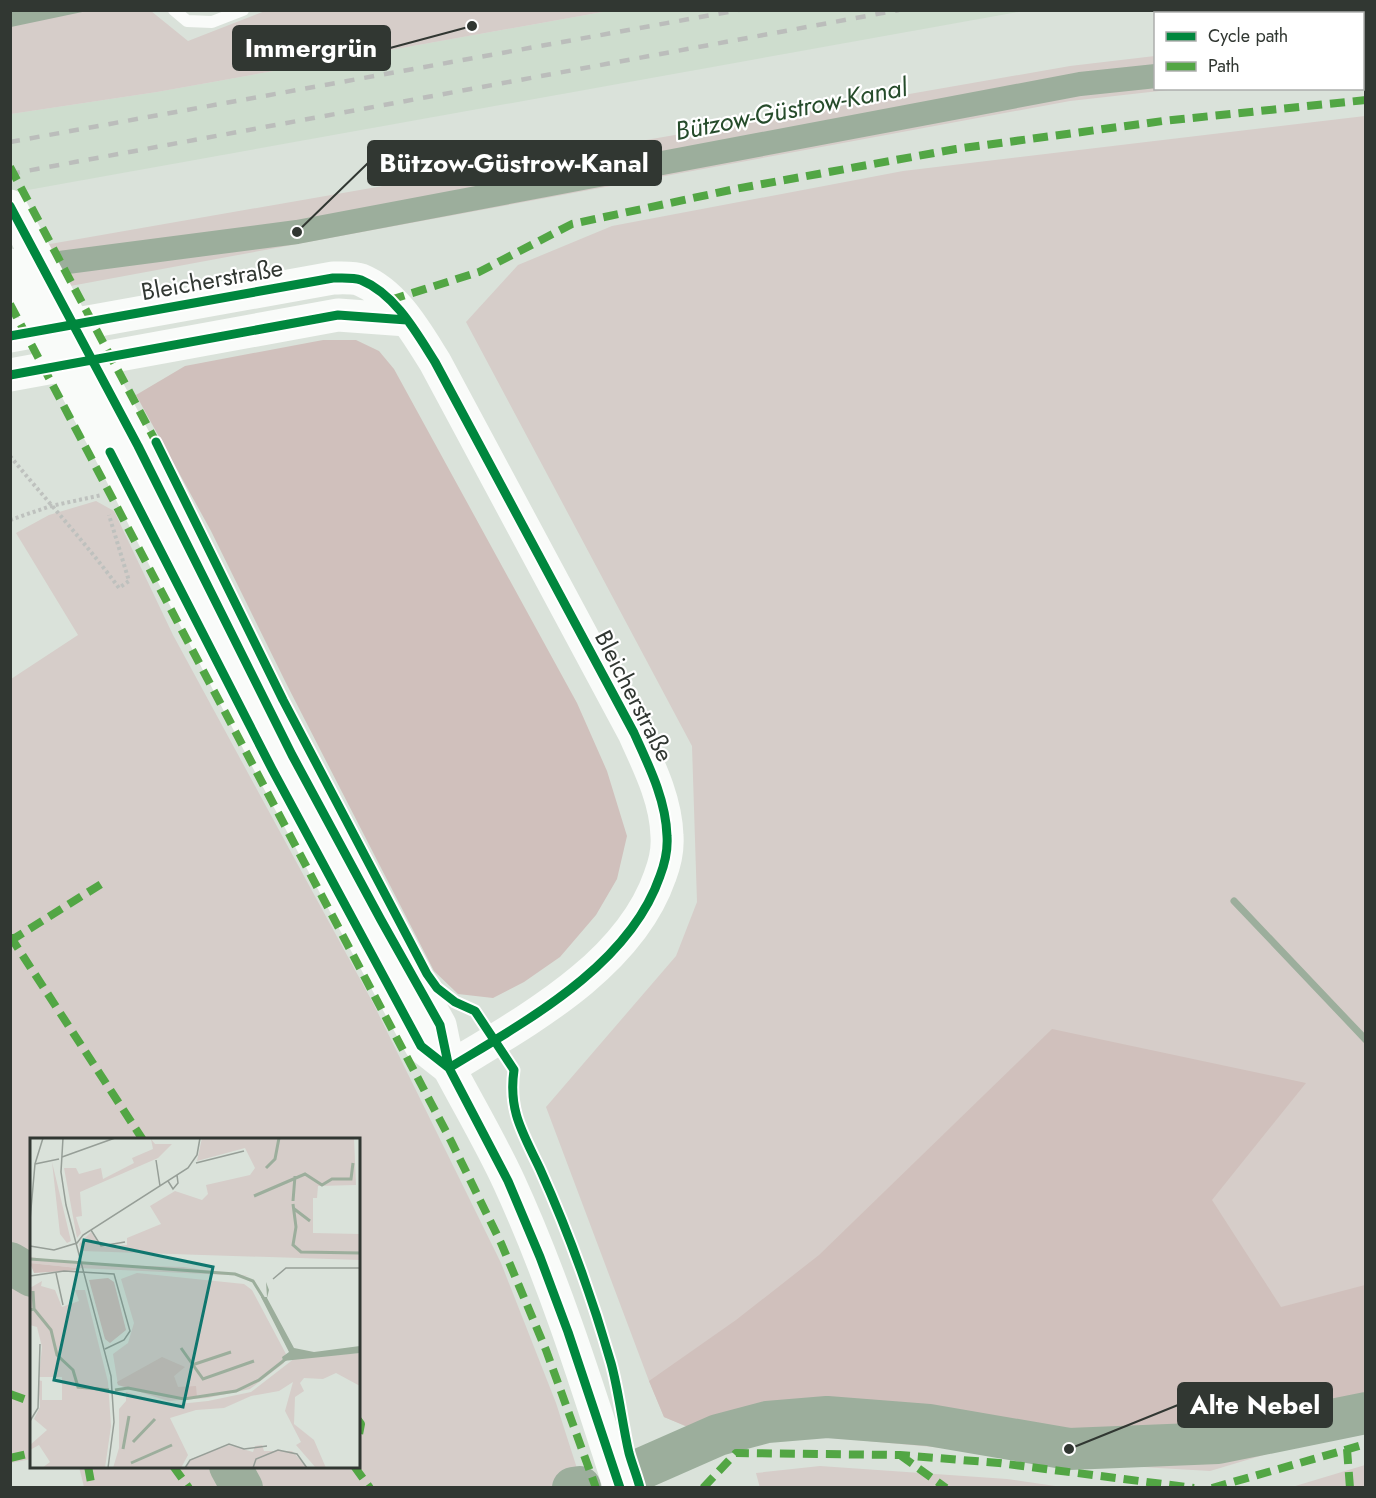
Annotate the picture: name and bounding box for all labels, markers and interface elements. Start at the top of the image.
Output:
legend [1154,12,1364,90]
text: Cycle path [1208,23,1288,49]
callout: Immergrün [233,26,390,70]
text: Immergrün [245,29,377,67]
text: Path [1208,53,1240,79]
water label: Bützow-Güstrow-Kanal [672,68,911,150]
callout: Bützow-Güstrow-Kanal [368,141,661,185]
text: Bützow-Güstrow-Kanal [379,144,649,182]
street label: Bleicherstraße [138,250,286,309]
street label: Bleicherstraße [586,624,683,768]
inset map [30,1138,360,1468]
callout: Alte Nebel [1178,1383,1332,1427]
text: Alte Nebel [1189,1386,1320,1424]

